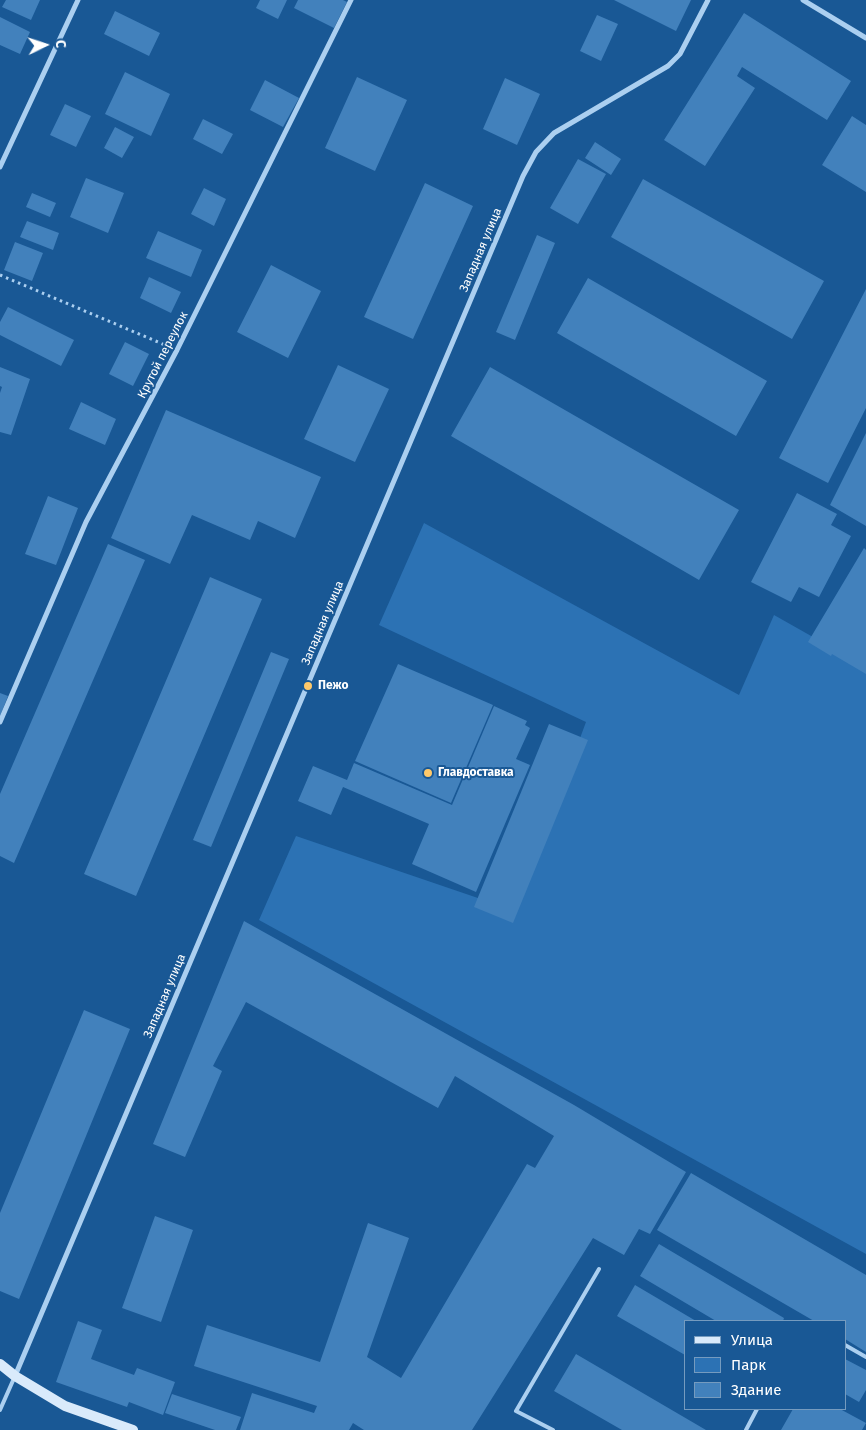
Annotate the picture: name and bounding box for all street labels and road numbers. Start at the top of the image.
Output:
street label: Западная улица [457,206,505,294]
street label: Крутой переулок [135,309,191,401]
street label: Западная улица [299,579,347,667]
street label: Западная улица [141,952,189,1040]

